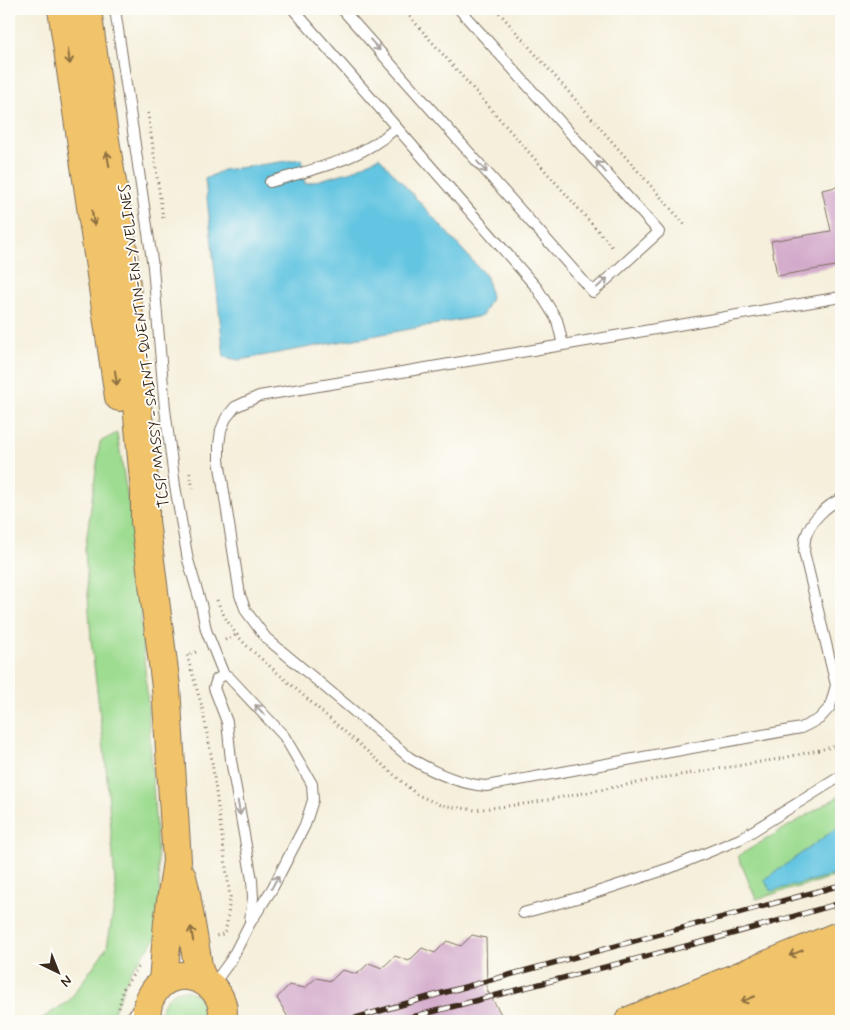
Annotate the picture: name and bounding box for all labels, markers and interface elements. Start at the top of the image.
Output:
one-way arrow [369,39,380,52]
one-way arrow [64,49,74,65]
one-way arrow [102,152,112,168]
one-way arrow [476,160,487,173]
one-way arrow [595,161,607,174]
street label: TCSP MASSY - SAINT-QUENTIN-EN-YVELINES [115,183,175,509]
one-way arrow [88,209,98,225]
one-way arrow [596,277,609,289]
one-way arrow [112,370,122,386]
one-way arrow [254,703,266,716]
one-way arrow [235,800,245,816]
one-way arrow [271,875,280,890]
one-way arrow [186,926,196,942]
north arrow [32,948,82,998]
one-way arrow [789,948,804,958]
text: N [57,971,76,991]
one-way arrow [741,995,756,1004]

